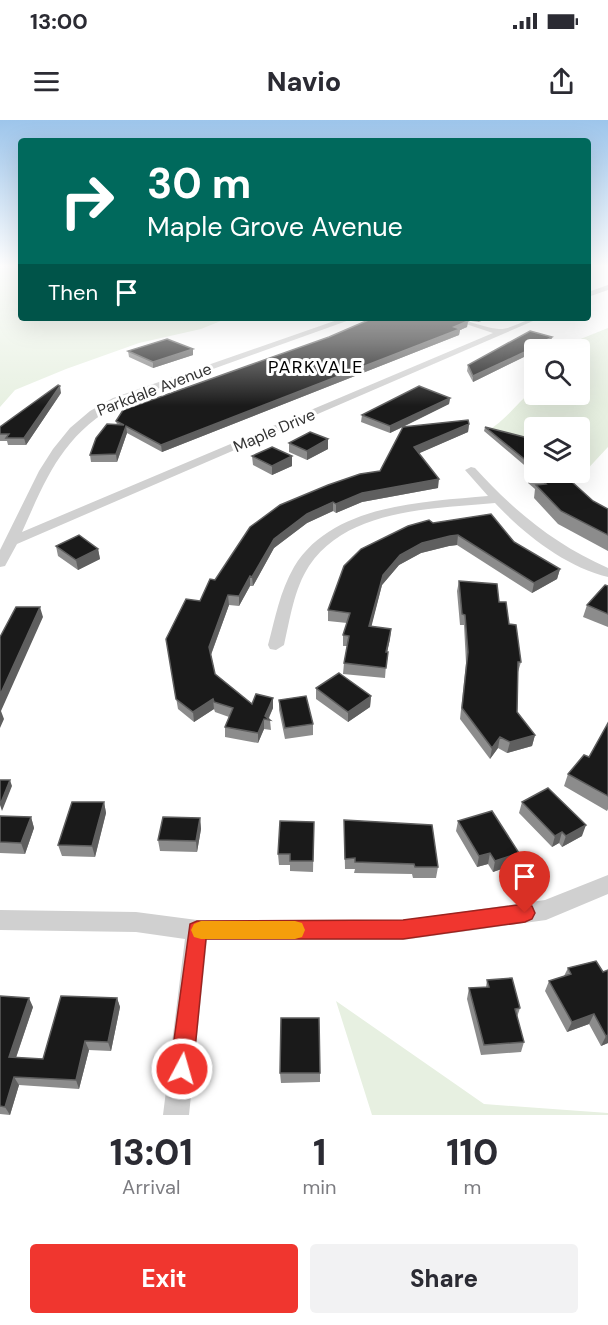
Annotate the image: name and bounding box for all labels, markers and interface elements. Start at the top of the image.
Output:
text: 13:00 [30,7,88,36]
text: Navio [267,64,341,99]
icon: menu [30,65,63,98]
icon: share [545,65,578,98]
text: 30 m [147,156,251,211]
icon: right [48,162,126,240]
text: Maple Grove Avenue [147,209,403,244]
icon: arrive [110,276,143,309]
text: Then [48,278,98,307]
map controls [524,339,590,483]
button: search [524,339,590,405]
district label: PARKVALE [268,355,364,379]
street label: Parkdale Avenue [94,358,214,421]
street label: Maple Drive [230,404,318,457]
button: layers [524,417,590,483]
pin [499,851,550,913]
icon: arrive [508,860,541,893]
position arrow [150,1037,214,1101]
text: 13:01 [110,1129,193,1176]
text: 1 [313,1129,326,1176]
text: 110 [446,1129,498,1176]
text: Arrival [122,1174,180,1200]
text: min [303,1174,337,1200]
text: m [463,1174,481,1200]
button: Exit [30,1244,298,1313]
button: Share [310,1244,578,1313]

